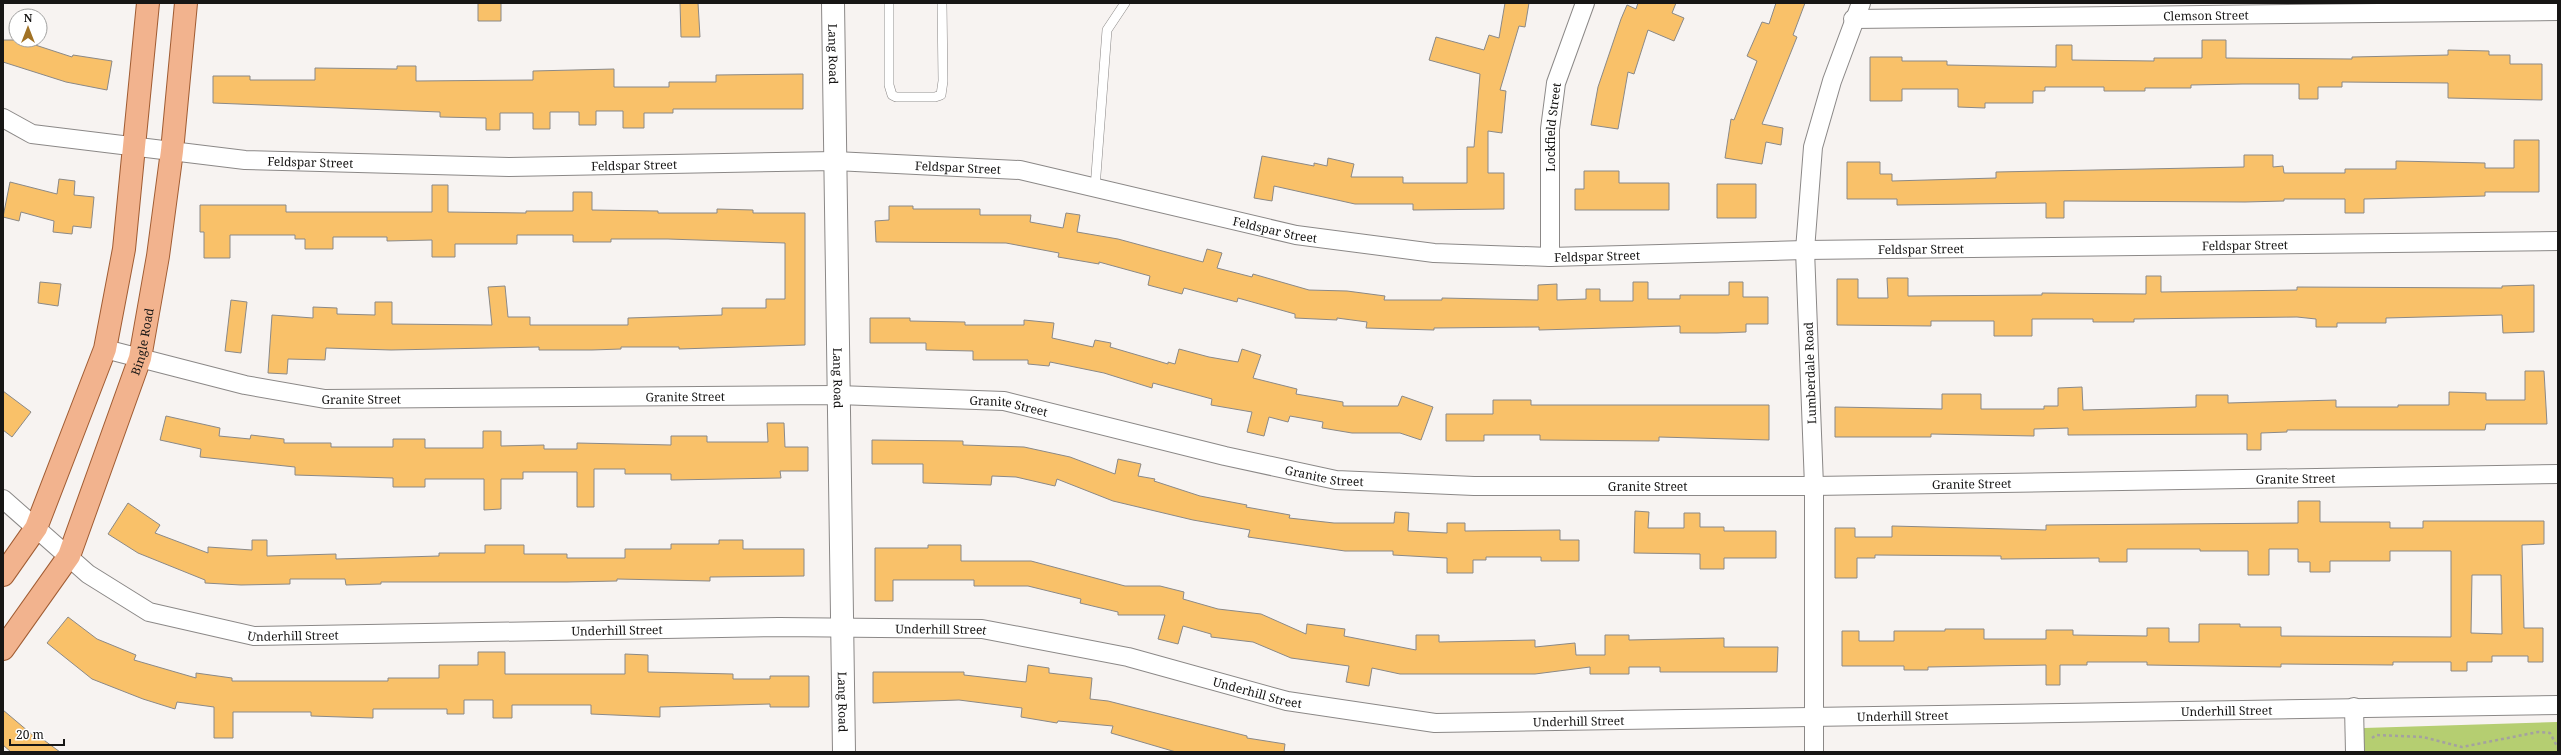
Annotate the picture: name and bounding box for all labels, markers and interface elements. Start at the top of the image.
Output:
street label: Clemson Street [2163,6,2249,24]
north arrow [8,8,48,48]
text: N [24,10,33,25]
street label: Lang Road [825,24,843,85]
street label: Lockfield Street [1541,82,1564,172]
street label: Feldspar Street [267,152,353,171]
street label: Feldspar Street [591,155,677,174]
street label: Feldspar Street [915,156,1001,178]
street label: Feldspar Street [1231,212,1318,246]
street label: Feldspar Street [2202,236,2288,254]
street label: Feldspar Street [1878,240,1964,258]
street label: Feldspar Street [1554,246,1640,265]
street label: Bingle Road [126,306,157,377]
street label: Lumberdale Road [1800,321,1820,424]
street label: Lang Road [830,348,847,409]
street label: Granite Street [645,387,725,405]
street label: Granite Street [321,390,401,408]
street label: Granite Street [969,391,1050,420]
street label: Granite Street [1283,461,1364,490]
street label: Granite Street [2256,469,2336,487]
street label: Granite Street [1932,474,2012,493]
street label: Granite Street [1608,478,1687,495]
street label: Underhill Street [571,620,663,639]
street label: Underhill Street [895,620,988,638]
street label: Underhill Street [246,626,339,645]
street label: Lang Road [834,672,852,733]
street label: Underhill Street [1211,672,1303,712]
street label: Underhill Street [2181,701,2272,720]
street label: Underhill Street [1857,706,1948,725]
street label: Underhill Street [1533,711,1625,730]
scale bar [10,721,64,747]
text: 20 m [16,726,44,743]

